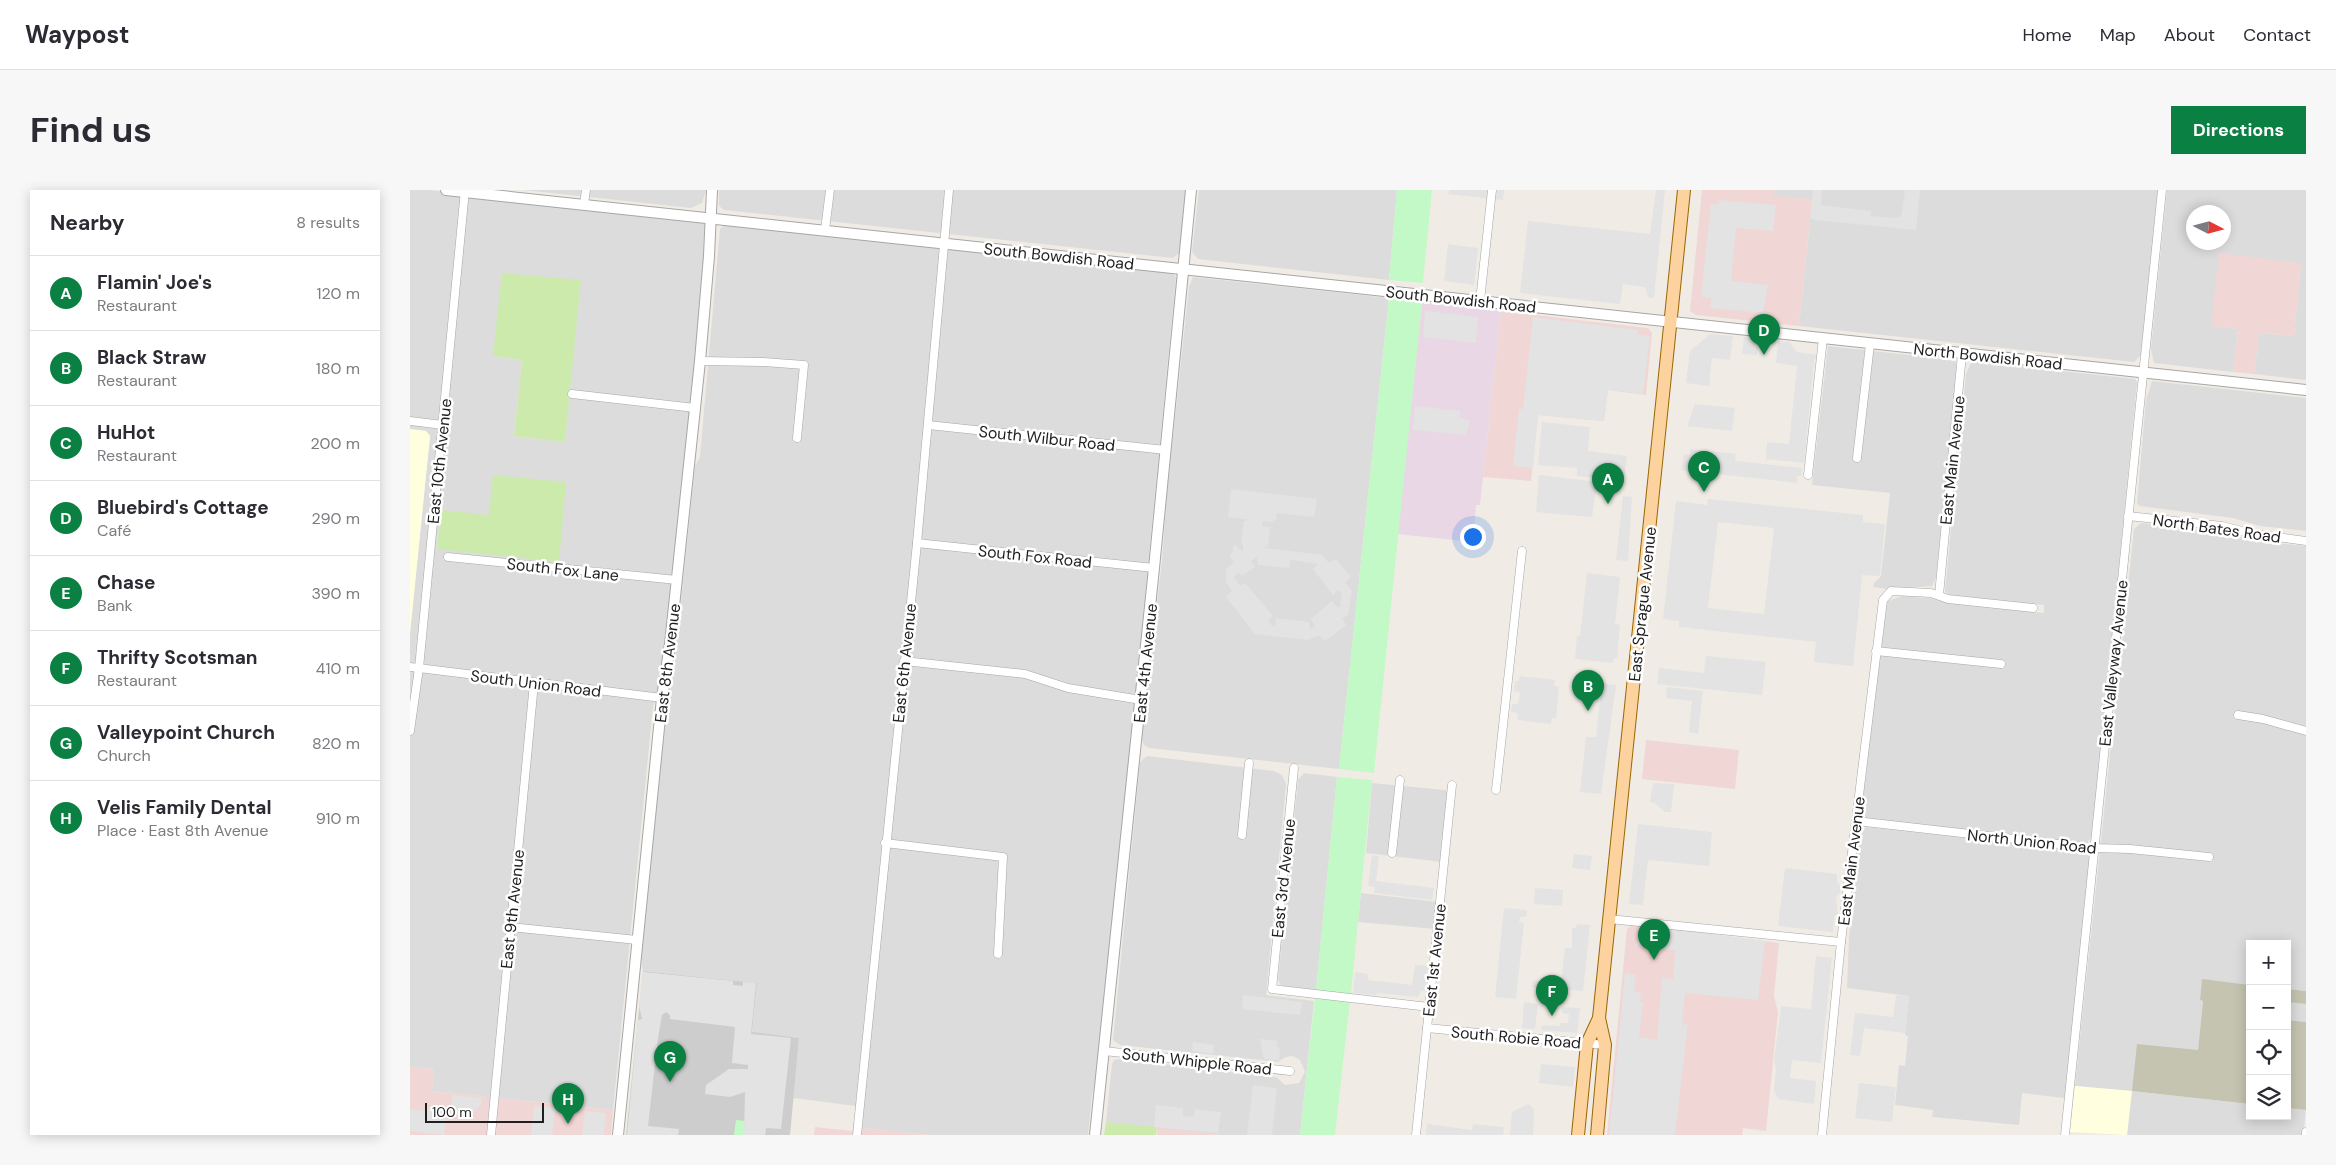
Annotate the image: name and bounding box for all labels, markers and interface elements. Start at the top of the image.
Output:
text: Waypost [25,19,129,50]
text: Home [2022,23,2072,47]
text: Map [2100,23,2136,47]
text: About [2164,23,2215,47]
text: Contact [2243,23,2311,47]
button: Directions [2171,106,2306,154]
text: Find us [30,107,152,153]
north arrow [2186,205,2231,250]
text: Nearby [50,209,124,237]
text: 8 results [296,212,360,233]
street label: South Bowdish Road [983,238,1135,275]
text: Flamin' Joe's [97,270,212,295]
street label: South Bowdish Road [1385,281,1537,318]
text: A [60,283,72,304]
text: 120 m [316,283,360,304]
text: Restaurant [97,295,177,316]
pin: D [1748,314,1780,355]
street label: North Bowdish Road [1912,338,2063,375]
text: Black Straw [97,345,206,370]
text: B [61,358,71,379]
text: 180 m [316,358,360,379]
text: Restaurant [97,370,177,391]
street label: East Main Avenue [1935,394,1970,526]
street label: East 10th Avenue [422,397,457,525]
text: HuHot [97,420,155,445]
street label: South Wilbur Road [978,421,1116,456]
text: C [60,433,72,454]
text: 200 m [311,433,360,454]
text: Restaurant [97,445,177,466]
pin: C [1688,451,1720,492]
pin: A [1592,463,1624,504]
text: Bluebird's Cottage [97,495,269,520]
text: D [60,508,72,529]
text: 290 m [311,508,360,529]
street label: North Bates Road [2152,509,2282,548]
text: Café [97,520,131,541]
your location [1460,524,1486,550]
street label: East Sprague Avenue [1624,526,1661,683]
street label: South Fox Road [977,540,1093,573]
street label: South Fox Lane [506,553,620,586]
text: Chase [97,570,155,595]
street label: East Valleyway Avenue [2094,579,2133,747]
text: E [61,583,71,604]
text: 390 m [312,583,360,604]
text: Bank [97,595,133,616]
street label: East 8th Avenue [650,602,685,724]
street label: East 6th Avenue [888,602,921,724]
street label: East 4th Avenue [1129,602,1162,724]
text: Thrifty Scotsman [97,645,258,670]
text: F [62,658,70,679]
text: 410 m [316,658,360,679]
street label: South Union Road [469,665,602,702]
text: Restaurant [97,670,177,691]
pin: B [1572,670,1604,711]
text: Valleypoint Church [97,720,275,745]
text: G [60,733,72,754]
text: 820 m [312,733,360,754]
text: Church [97,745,151,766]
text: Velis Family Dental [97,795,272,820]
street label: East Main Avenue [1833,795,1870,927]
text: H [60,808,72,829]
text: 910 m [316,808,360,829]
street label: East 3rd Avenue [1267,817,1300,939]
text: Place · East 8th Avenue [97,820,268,841]
street label: North Union Road [1966,824,2098,859]
street label: East 9th Avenue [496,848,529,970]
street label: East 1st Avenue [1418,903,1451,1018]
pin: E [1638,919,1670,960]
map controls [2246,940,2291,1120]
button: + [2246,940,2291,985]
pin: F [1536,975,1568,1016]
button: − [2246,985,2291,1030]
street label: South Robie Road [1450,1021,1582,1054]
button: locate [2246,1030,2291,1075]
pin: G [654,1041,686,1082]
street label: South Whipple Road [1121,1043,1273,1080]
button: layers [2246,1075,2291,1120]
pin: H [552,1083,584,1124]
scale bar [425,1100,544,1123]
text: 100 m [432,1103,472,1121]

